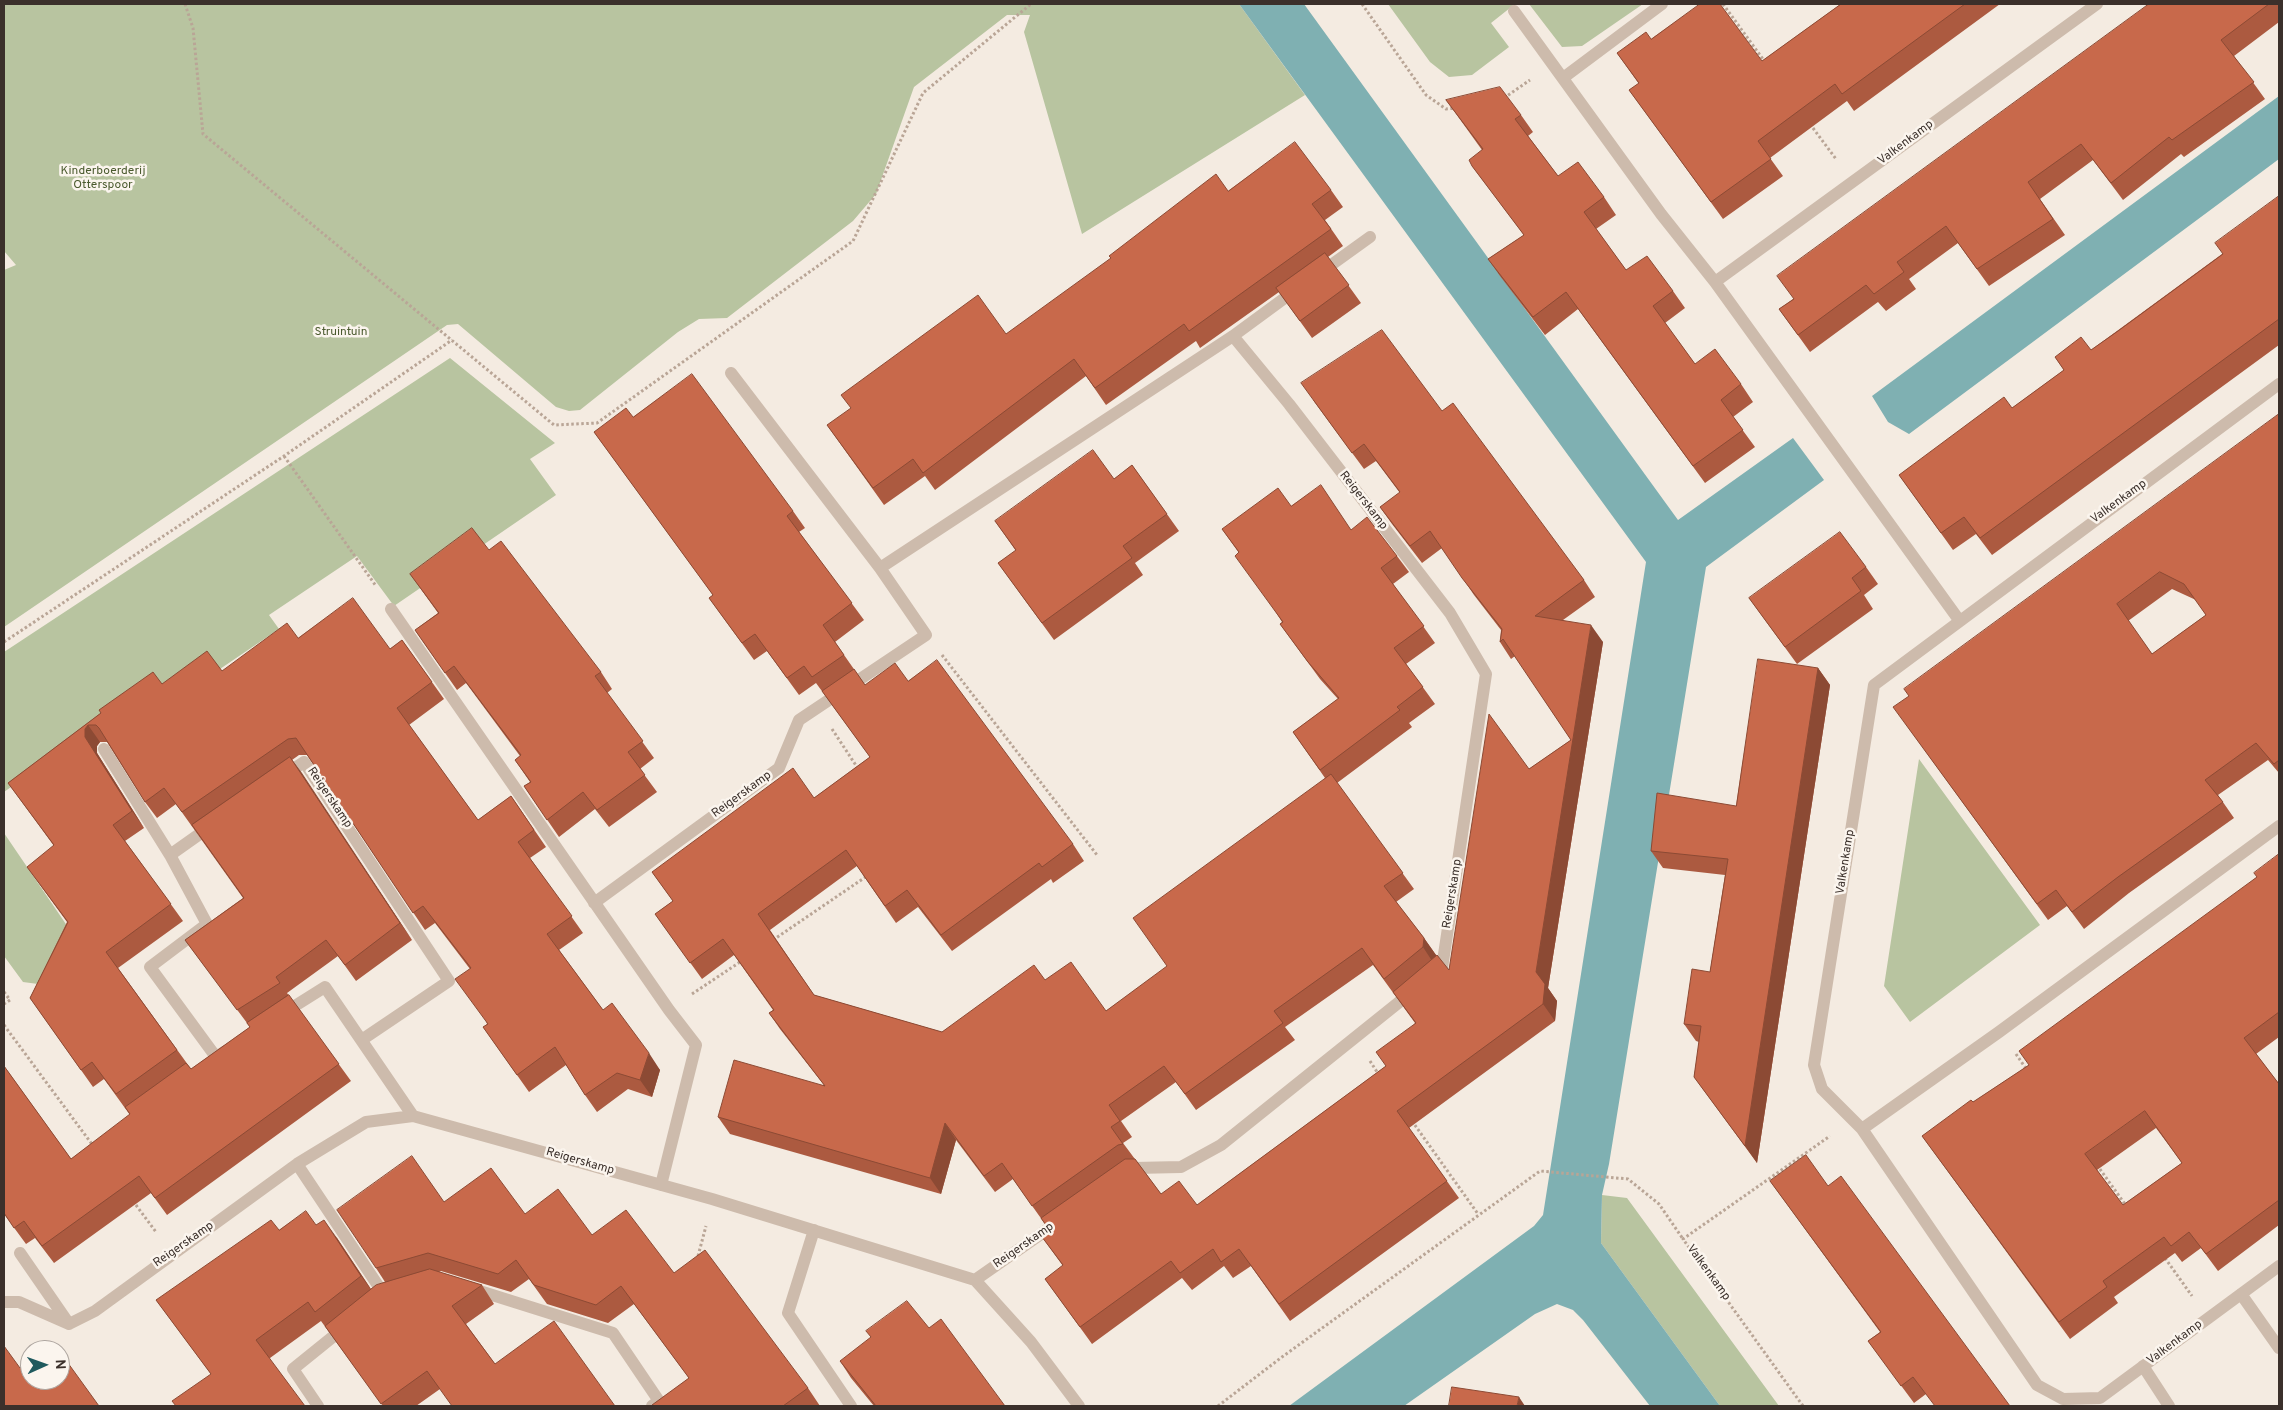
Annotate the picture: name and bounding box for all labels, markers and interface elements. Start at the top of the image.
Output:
street label: Valkenkamp [1876,118,1936,168]
park label: Kinderboerderij Otterspoor [61,165,145,193]
park label: Struintuin [315,326,367,340]
street label: Reigerskamp [1336,469,1390,533]
street label: Valkenkamp [2088,477,2150,527]
street label: Reigerskamp [303,765,355,831]
street label: Reigerskamp [709,769,775,821]
street label: Valkenkamp [1834,829,1858,895]
street label: Reigerskamp [1440,858,1466,930]
street label: Reigerskamp [544,1145,616,1179]
street label: Reigerskamp [151,1219,217,1271]
street label: Reigerskamp [991,1220,1057,1272]
street label: Valkenkamp [1683,1242,1733,1304]
street label: Valkenkamp [2145,1318,2205,1368]
north arrow [20,1340,70,1390]
text: N [51,1359,68,1370]

